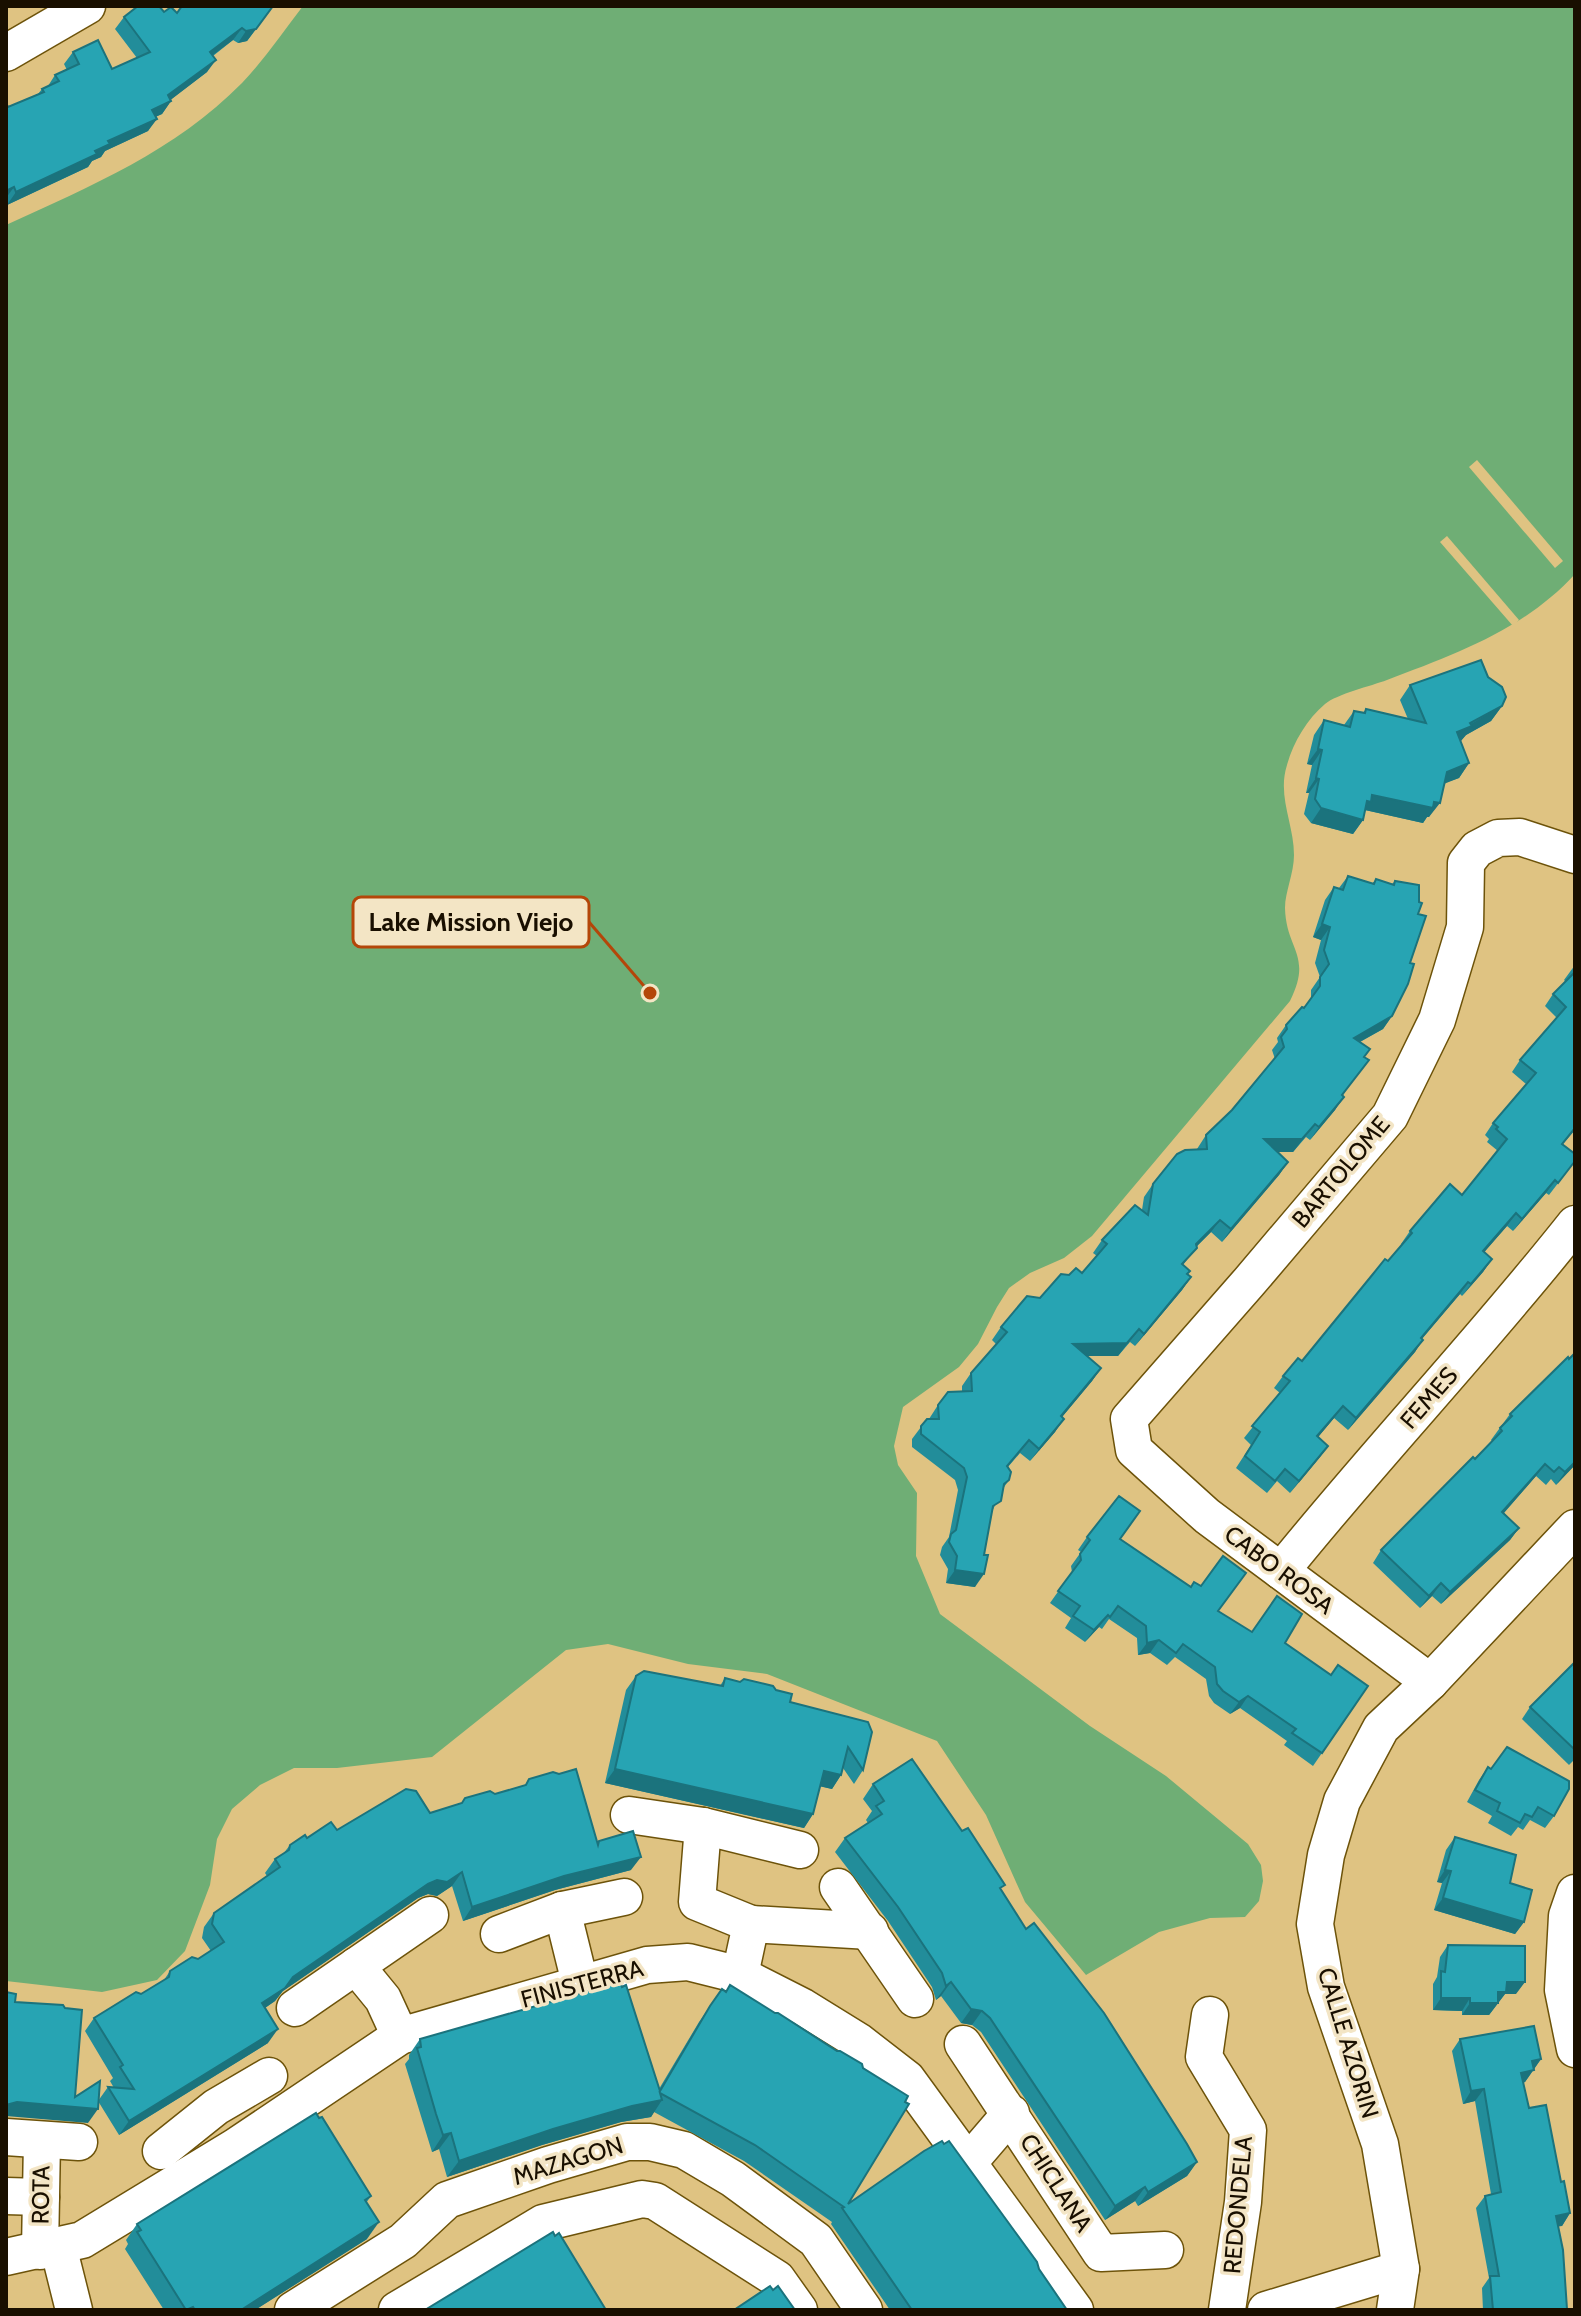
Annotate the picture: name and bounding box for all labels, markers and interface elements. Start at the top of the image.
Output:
callout: Lake Mission Viejo [353,897,589,947]
text: Lake Mission Viejo [369,906,574,938]
street label: BARTOLOME [1286,1110,1396,1233]
street label: FEMES [1394,1361,1463,1435]
street label: CABO ROSA [1219,1519,1340,1620]
street label: FINISTERRA [517,1953,646,2014]
street label: CALLE AZORIN [1312,1964,1385,2122]
street label: CHICLANA [1014,2128,1099,2237]
street label: MAZAGON [509,2130,626,2191]
street label: REDONDELA [1217,2135,1258,2275]
street label: ROTA [25,2165,56,2225]

